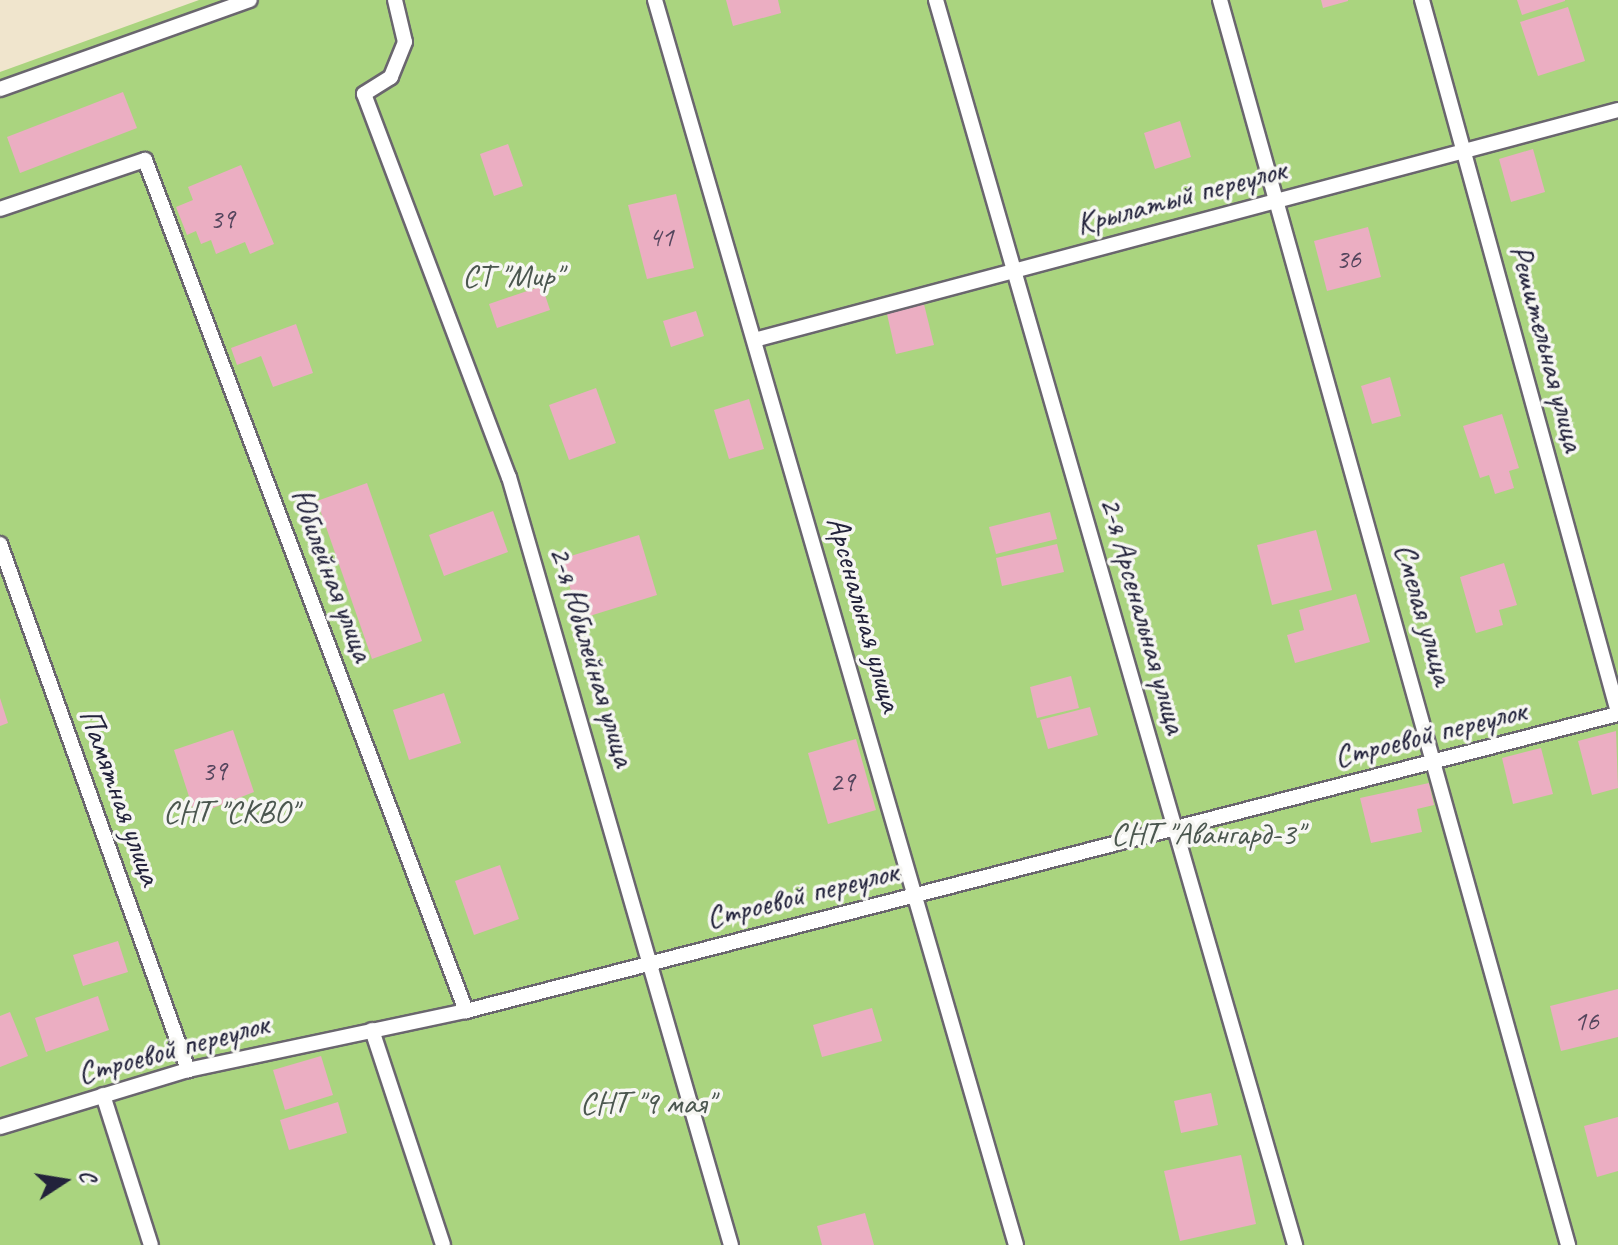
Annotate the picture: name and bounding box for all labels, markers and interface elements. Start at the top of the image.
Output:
street label: Крылатый переулок [1072,151,1290,243]
house number: 39 [209,202,235,236]
house number: 41 [648,220,674,254]
street label: Решительная улица [1501,240,1593,456]
house number: 36 [1335,242,1361,276]
park label: СТ "Мир" [462,257,562,295]
street label: Юбилейная улица [281,482,383,668]
street label: 2-я Арсенальная улица [1090,491,1196,739]
street label: Арсенальная улица [818,511,910,717]
street label: Смелая улица [1386,539,1462,689]
street label: 2-я Юбилейная улица [540,541,644,771]
street label: Строевой переулок [1330,692,1530,776]
street label: Памятная улица [70,703,170,891]
house number: 39 [201,754,227,788]
house number: 29 [829,765,855,799]
park label: СНТ "СКВО" [163,793,297,831]
park label: СНТ "Авангард-3" [1111,815,1303,853]
street label: Строевой переулок [702,853,902,937]
house number: 16 [1573,1004,1599,1038]
street label: Строевой переулок [73,1005,273,1093]
park label: СНТ "9 мая" [580,1084,714,1122]
north arrow [24,1141,104,1221]
text: С [73,1168,102,1184]

